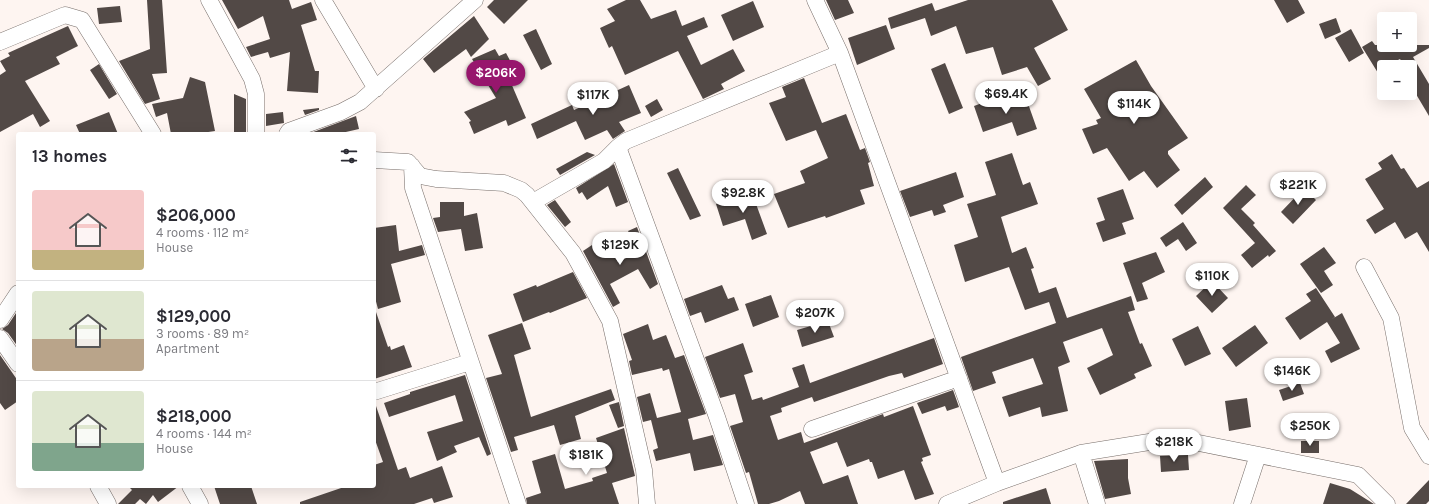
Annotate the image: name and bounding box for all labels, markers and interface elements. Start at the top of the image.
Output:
map controls [1377,12,1417,100]
button: + [1377,12,1417,52]
pin: $206K [468,60,524,94]
button: − [1377,60,1417,100]
text: $206K [475,65,517,80]
pin: $69.4K [973,81,1039,115]
pin: $117K [565,82,621,116]
text: $69.4K [984,86,1028,101]
text: $117K [576,87,610,102]
pin: $114K [1106,91,1162,125]
text: $114K [1117,96,1151,111]
icon: filters [338,145,360,167]
text: 13 homes [32,146,107,166]
pin: $221K [1270,172,1326,206]
text: $221K [1279,177,1317,192]
pin: $92.8K [710,180,776,214]
text: $92.8K [721,185,765,200]
text: $206,000 [156,205,236,225]
icon: home [64,206,112,254]
text: 4 rooms · 112 m² [156,225,249,240]
pin: $129K [592,232,648,266]
text: $129K [601,237,639,252]
text: House [156,240,193,255]
pin: $110K [1184,263,1240,297]
text: $110K [1195,268,1229,283]
pin: $207K [787,300,843,334]
text: $207K [795,305,835,320]
text: $129,000 [156,306,231,326]
icon: home [64,307,112,355]
text: 3 rooms · 89 m² [156,326,249,341]
text: Apartment [156,341,219,356]
pin: $146K [1264,358,1320,392]
text: $146K [1273,363,1311,378]
text: $218,000 [156,406,232,426]
icon: home [64,407,112,455]
pin: $250K [1282,413,1338,447]
text: $250K [1289,418,1331,433]
text: 4 rooms · 144 m² [156,426,252,441]
pin: $218K [1146,429,1202,463]
text: $218K [1155,434,1193,449]
text: House [156,441,193,456]
pin: $181K [558,442,614,476]
text: $181K [568,447,604,462]

